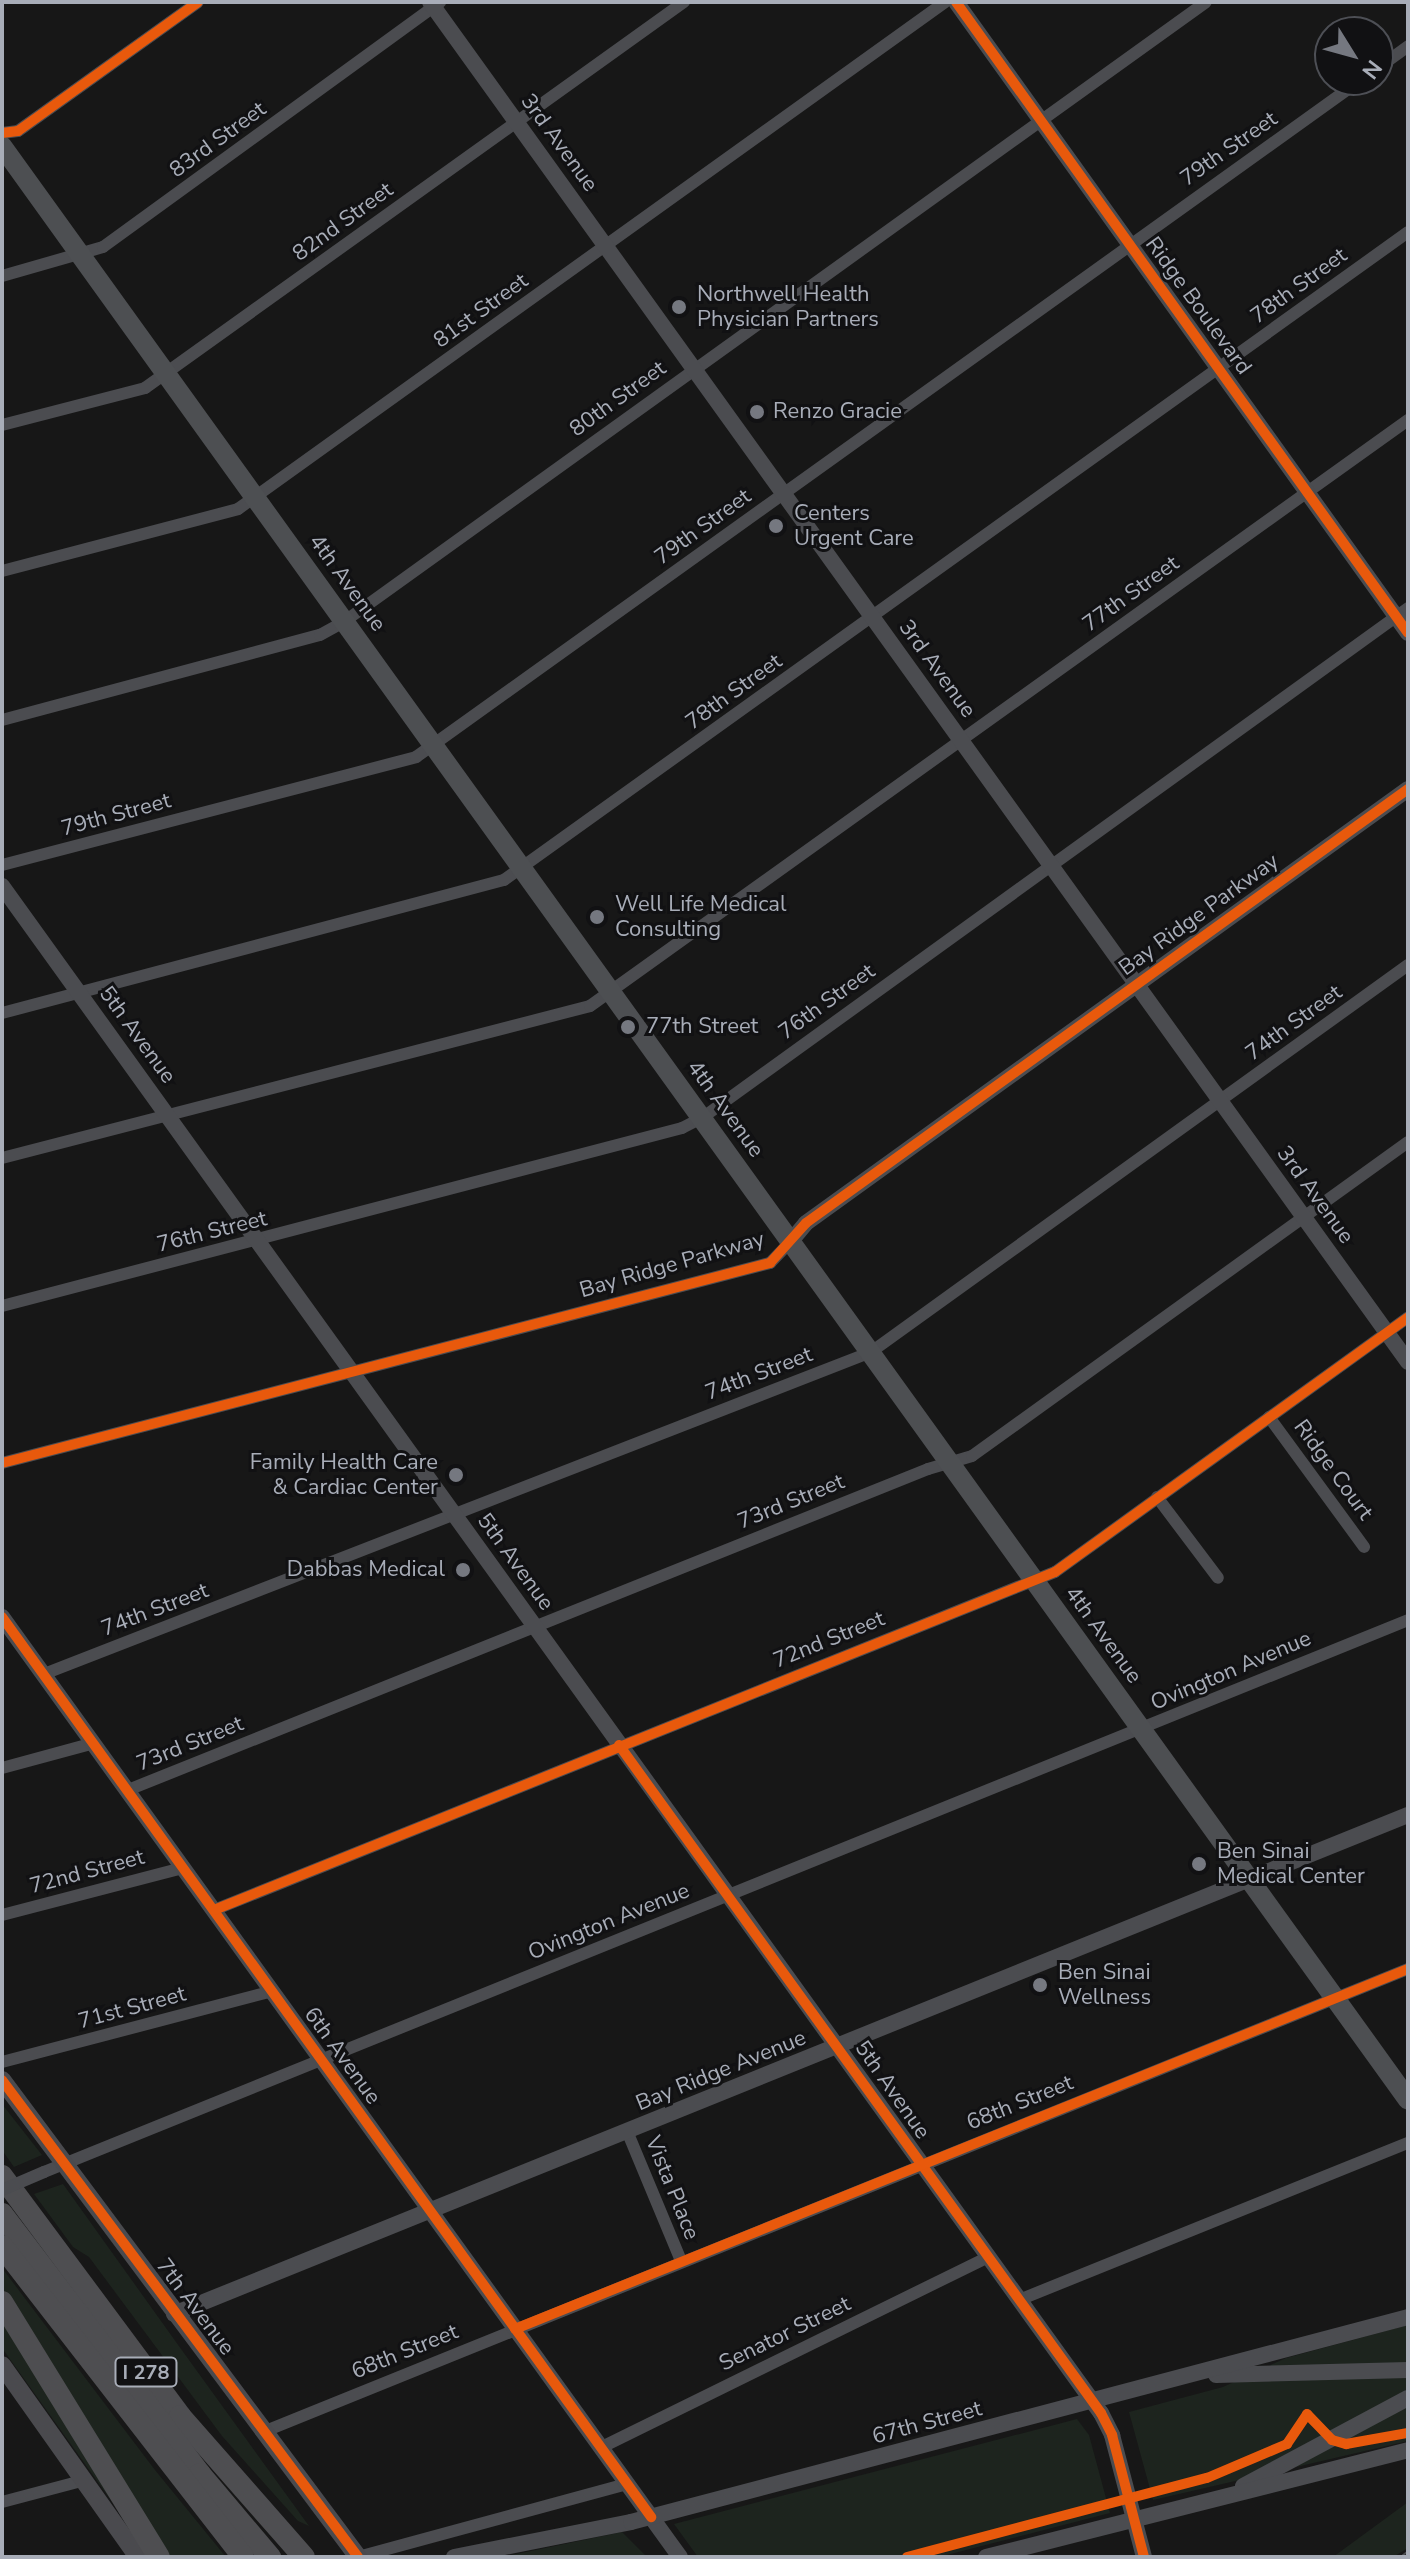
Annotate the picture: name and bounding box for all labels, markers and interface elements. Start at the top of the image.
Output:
north arrow [1314,16,1394,96]
text: N [1355,54,1389,85]
street label: 3rd Avenue [515,89,603,197]
street label: 83rd Street [165,96,271,184]
street label: 79th Street [1175,106,1283,192]
street label: 82nd Street [288,177,398,267]
street label: Ridge Boulevard [1139,232,1257,380]
street label: 78th Street [1246,242,1352,330]
street label: 81st Street [429,268,533,354]
place label: Northwell Health Physician Partners [697,281,879,332]
marker: Northwell Health Physician Partners [668,296,690,318]
street label: 80th Street [565,355,671,443]
place label: Renzo Gracie [773,399,902,425]
marker: Renzo Gracie [748,403,766,421]
street label: 79th Street [650,483,756,571]
place label: Centers Urgent Care [794,500,914,552]
marker: Centers Urgent Care [765,515,787,537]
street label: 4th Avenue [303,529,391,637]
street label: 77th Street [1078,550,1184,638]
street label: 3rd Avenue [893,615,981,723]
street label: 78th Street [681,648,787,736]
street label: 79th Street [58,788,174,842]
street label: Bay Ridge Parkway [1114,848,1284,982]
place label: Well Life Medical Consulting [615,891,786,942]
marker: Well Life Medical Consulting [586,906,608,928]
street label: 76th Street [774,958,880,1046]
street label: 74th Street [1241,979,1347,1067]
street label: 5th Avenue [93,981,181,1089]
place label: 77th Street [646,1014,758,1040]
marker: 77th Street [617,1016,639,1038]
street label: 4th Avenue [681,1055,769,1163]
street label: 3rd Avenue [1271,1141,1359,1249]
street label: 76th Street [154,1206,270,1258]
street label: Bay Ridge Parkway [577,1226,767,1304]
street label: 74th Street [702,1342,816,1406]
street label: Ridge Court [1288,1415,1378,1525]
place label: Family Health Care & Cardiac Center [250,1449,438,1500]
marker: Family Health Care & Cardiac Center [445,1464,467,1486]
street label: 73rd Street [734,1469,848,1535]
street label: 5th Avenue [471,1508,559,1616]
place label: Dabbas Medical [287,1557,445,1583]
marker: Dabbas Medical [452,1559,474,1581]
street label: 74th Street [98,1578,212,1642]
street label: 4th Avenue [1059,1581,1147,1689]
street label: 72nd Street [770,1606,888,1674]
street label: Ovington Avenue [1147,1625,1315,1717]
street label: 73rd Street [133,1711,247,1777]
place label: Ben Sinai Medical Center [1217,1838,1365,1890]
street label: 72nd Street [27,1844,147,1900]
marker: Ben Sinai Medical Center [1188,1853,1210,1875]
street label: Ovington Avenue [525,1878,693,1966]
place label: Ben Sinai Wellness [1058,1959,1151,2010]
marker: Ben Sinai Wellness [1029,1974,1051,1996]
street label: 71st Street [75,1981,189,2035]
street label: 6th Avenue [298,2002,386,2110]
street label: Bay Ridge Avenue [632,2025,810,2117]
street label: 5th Avenue [849,2036,935,2144]
street label: 68th Street [963,2070,1077,2136]
street label: Vista Place [639,2132,705,2244]
street label: 7th Avenue [150,2254,240,2360]
street label: Senator Street [715,2291,855,2377]
street label: 68th Street [348,2319,462,2385]
road number: I 278 [114,2356,178,2388]
street label: 67th Street [869,2396,985,2450]

